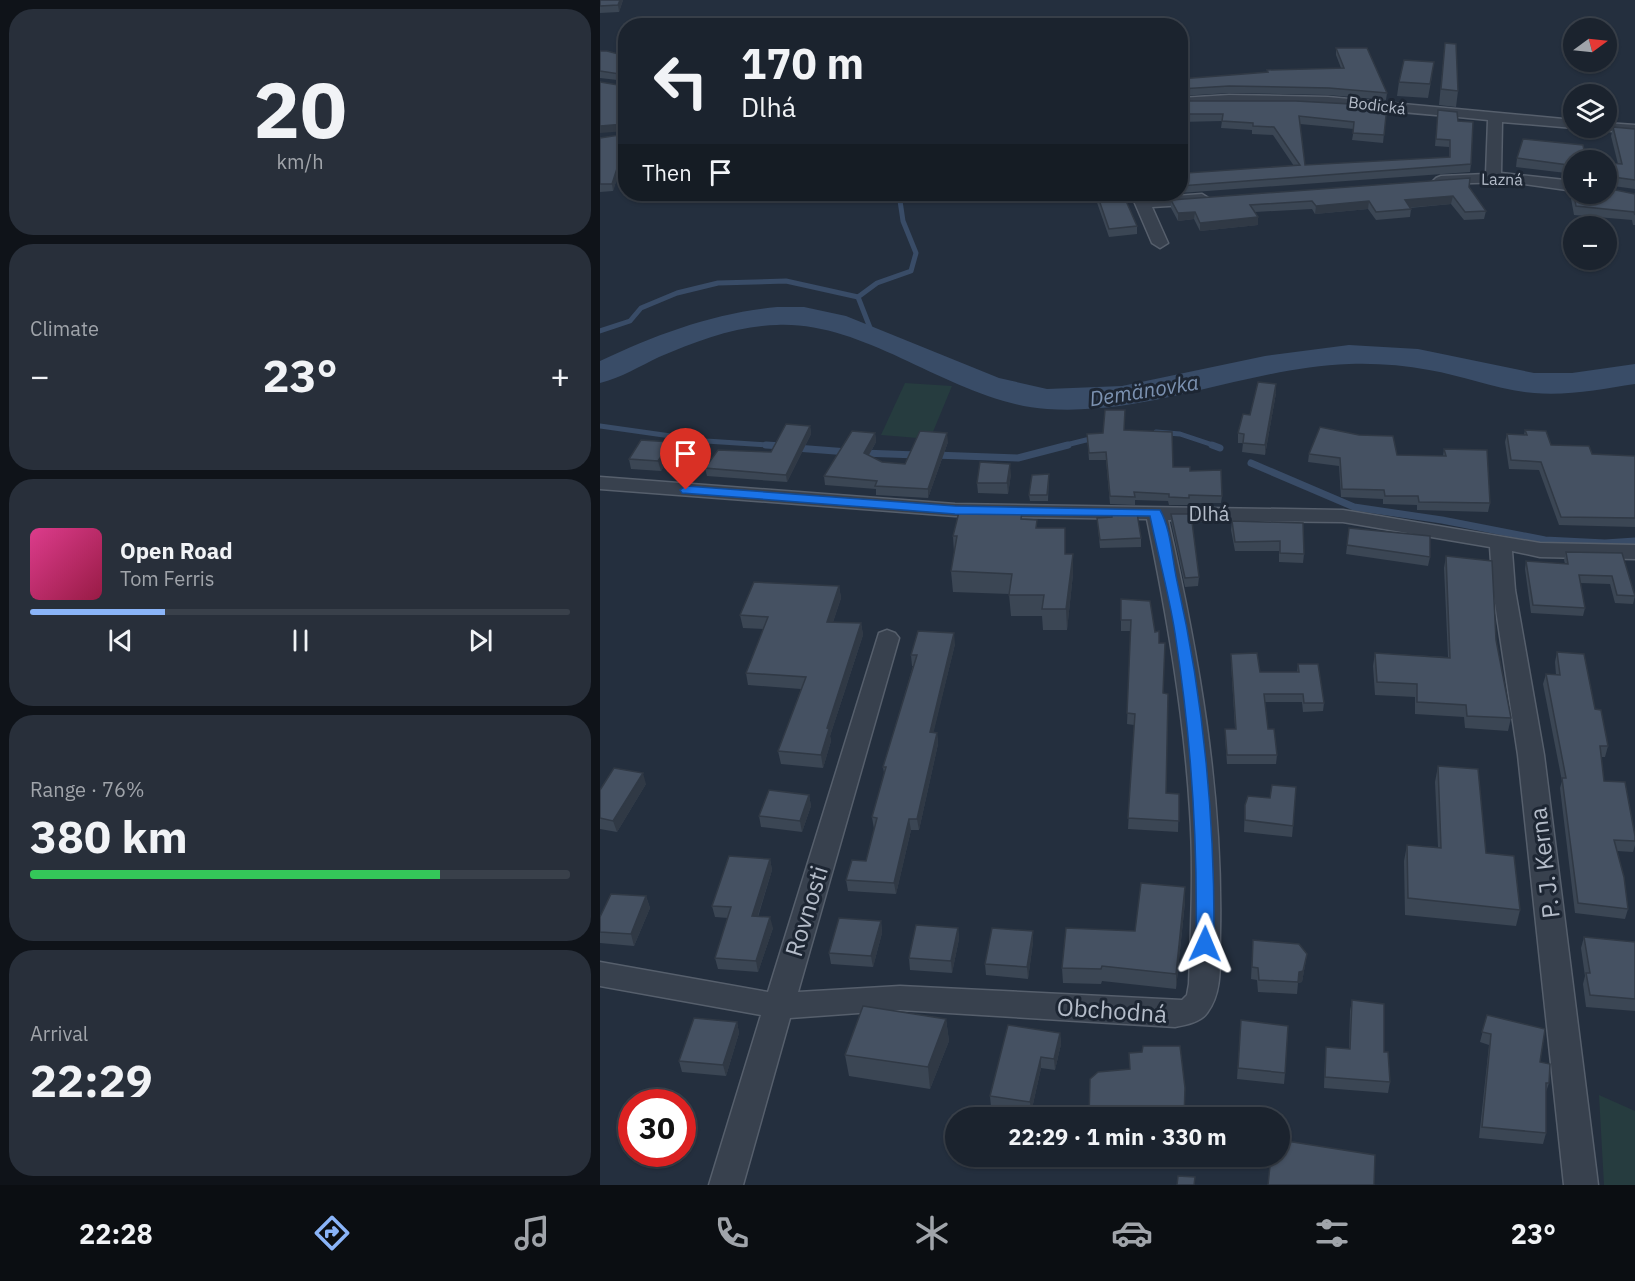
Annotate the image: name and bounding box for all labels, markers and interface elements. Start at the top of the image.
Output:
north arrow [1563,18,1617,72]
map controls [1563,18,1617,270]
text: 170 m [741,36,864,91]
icon: left [642,42,720,120]
text: 20 [253,58,347,159]
button: layers [1563,84,1617,138]
text: Dlhá [741,89,796,124]
street label: Bodická [1347,92,1407,118]
text: km/h [276,148,324,175]
button: + [1563,150,1617,204]
icon: arrive [704,156,737,189]
text: Then [642,158,692,187]
street label: Lazná [1481,169,1523,189]
button: − [1563,216,1617,270]
text: Climate [30,315,99,342]
text: 23° [262,346,338,404]
text: − [30,354,50,397]
text: + [550,354,570,397]
water label: Demänovka [1087,368,1201,412]
pin [660,428,711,490]
icon: arrive [669,437,702,470]
street label: Dlhá [1189,500,1230,527]
text: Open Road [120,536,233,565]
text: Tom Ferris [120,565,215,592]
icon: previous [104,624,137,657]
icon: pause [284,624,317,657]
icon: next [464,624,497,657]
text: Range · 76% [30,776,145,803]
street label: P. J. Kerna [1521,806,1567,920]
text: 380 km [30,807,188,865]
street label: Rovnosti [777,862,835,960]
position arrow [1173,912,1237,976]
street label: Obchodná [1056,990,1168,1030]
text: Arrival [30,1020,88,1047]
text: 22:29 [30,1051,153,1109]
speed limit sign: 30 [618,1089,696,1167]
text: 22:29 · 1 min · 330 m [1008,1122,1227,1151]
icon: directions [311,1212,353,1254]
icon: music [511,1212,553,1254]
icon: phone [711,1212,753,1254]
icon: climate [911,1212,953,1254]
icon: car [1111,1212,1153,1254]
icon: filters [1311,1212,1353,1254]
text: 22:28 [79,1216,153,1251]
text: 23° [1511,1216,1556,1251]

